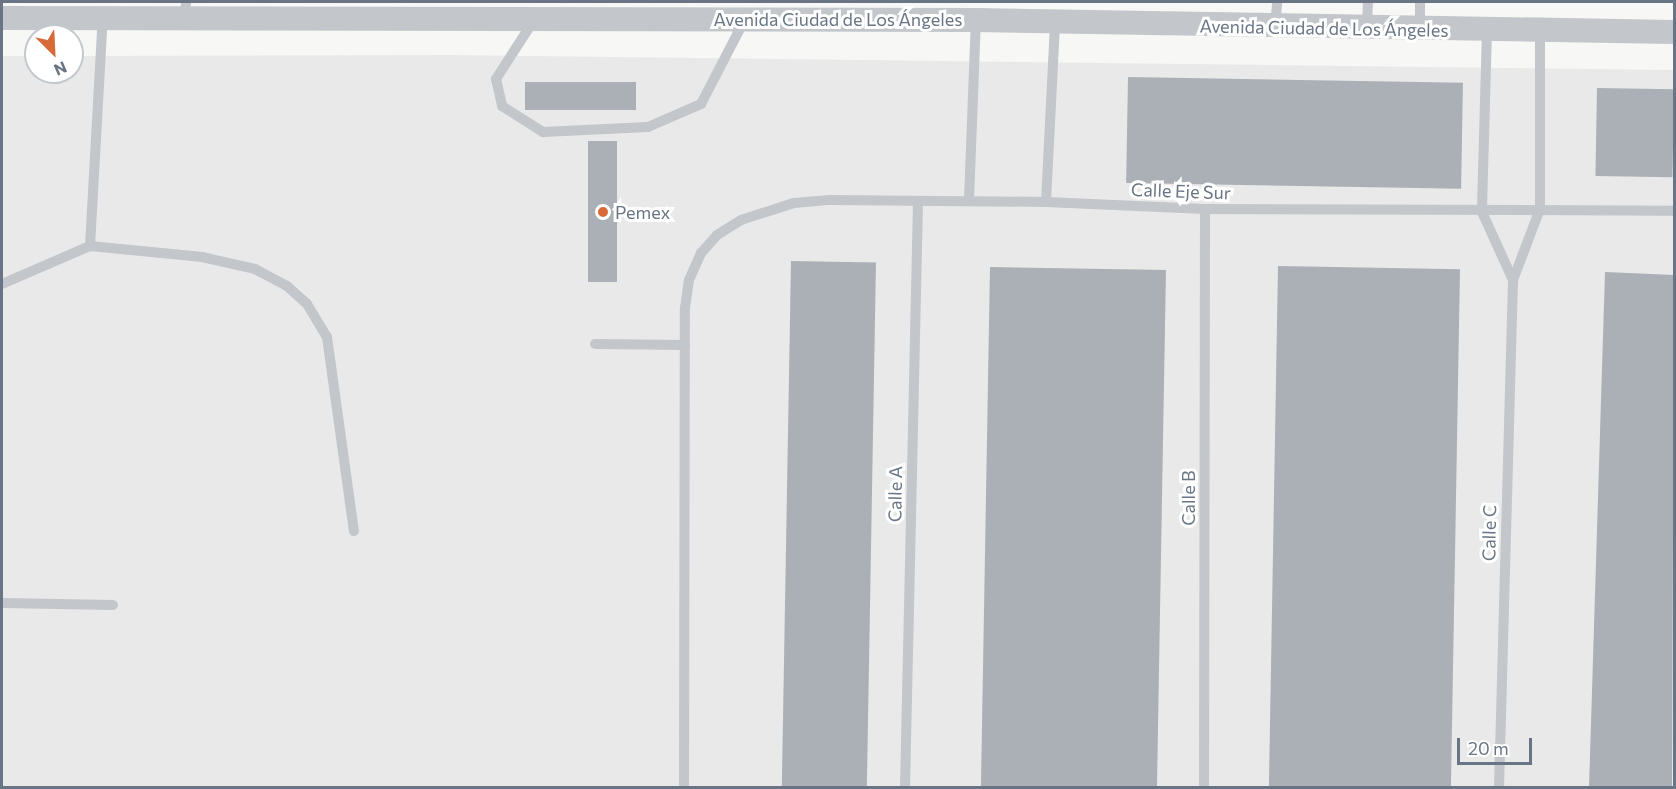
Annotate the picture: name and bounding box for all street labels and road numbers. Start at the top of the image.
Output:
street label: Avenida Ciudad de Los Ángeles [714,8,962,30]
street label: Avenida Ciudad de Los Ángeles [1199,15,1449,41]
street label: Calle Eje Sur [1131,178,1231,204]
street label: Calle A [884,466,906,522]
street label: Calle B [1177,470,1199,526]
street label: Calle C [1478,505,1500,561]

